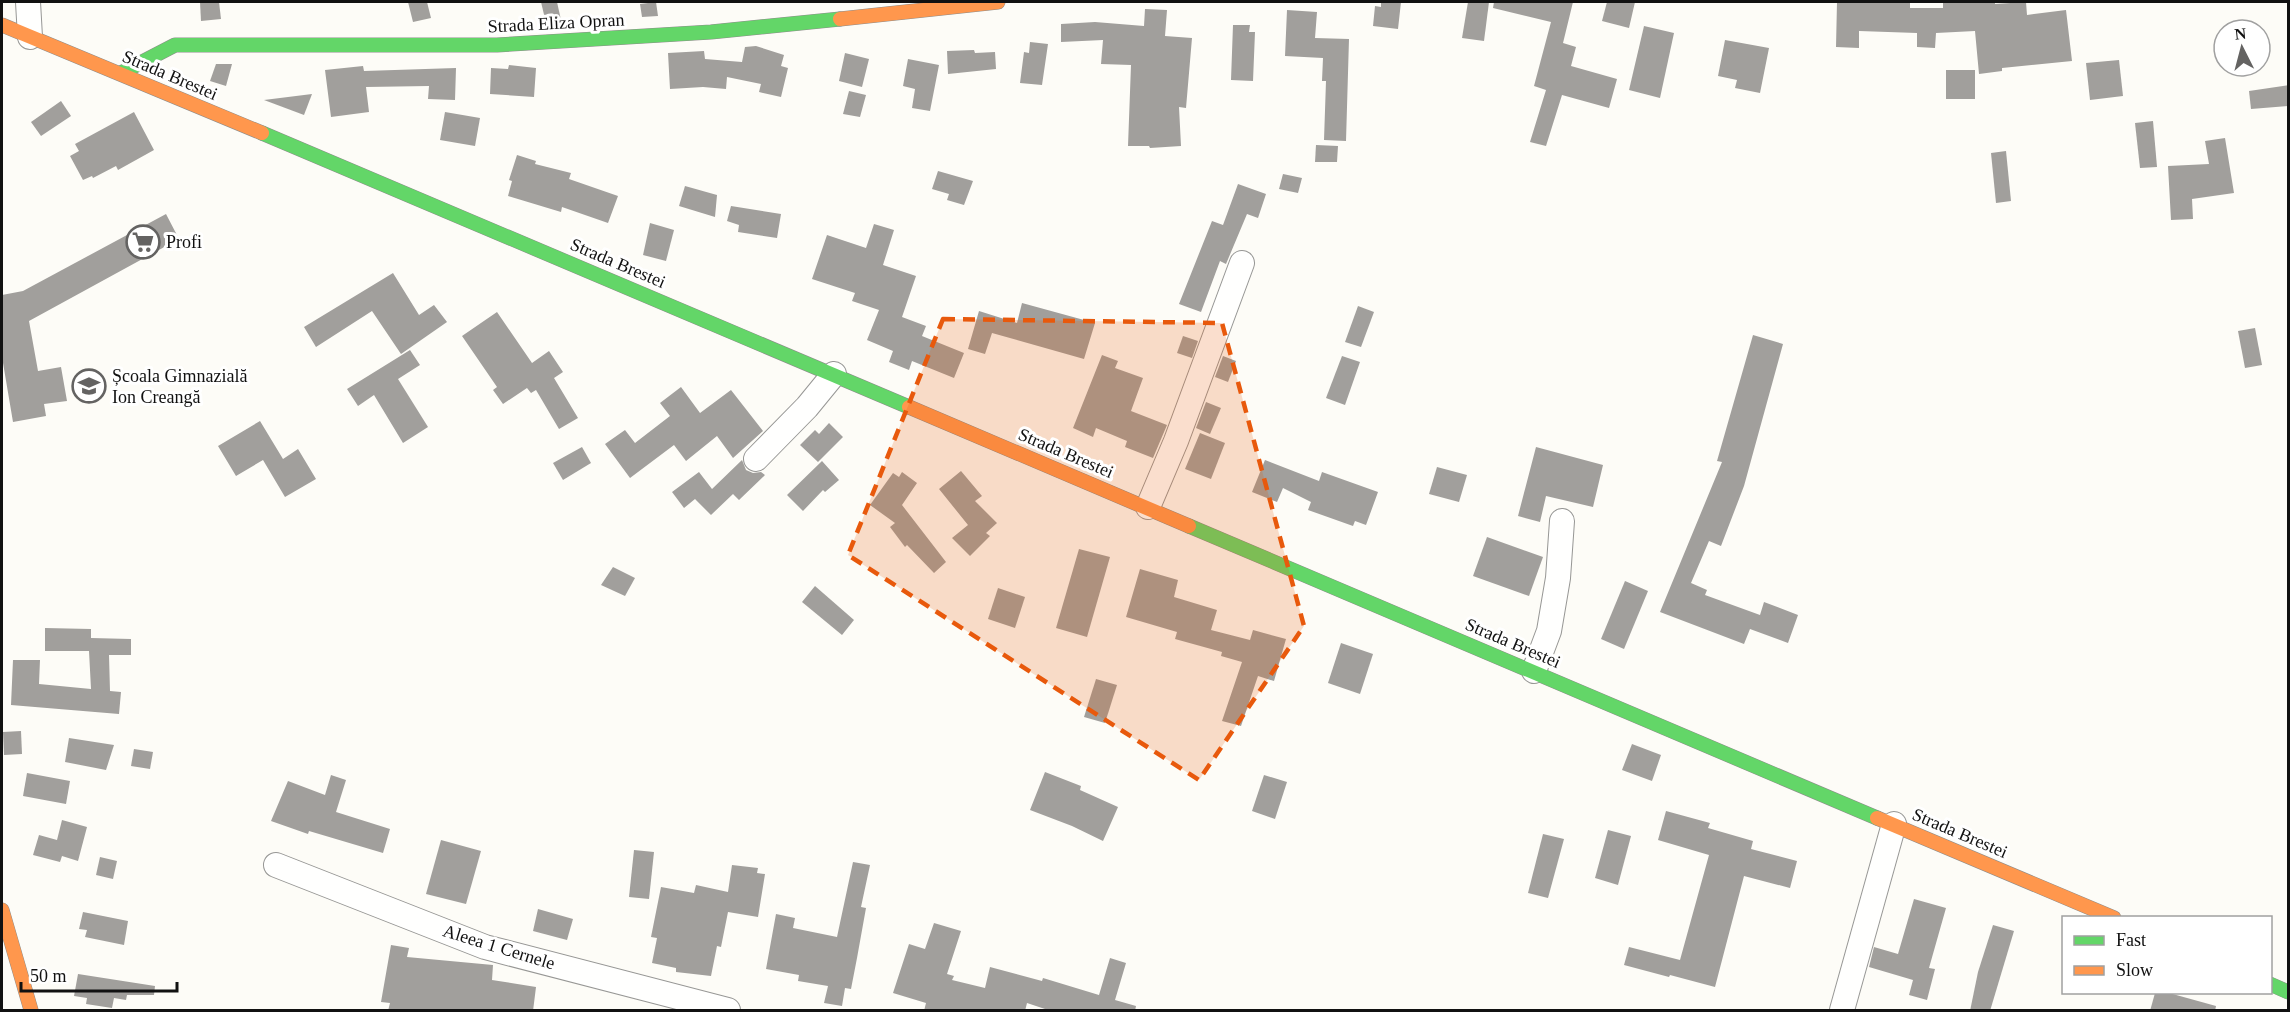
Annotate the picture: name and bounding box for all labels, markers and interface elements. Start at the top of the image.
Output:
street label: Strada Eliza Opran [487,9,625,37]
north arrow [2212,18,2272,78]
text: N [2234,24,2248,43]
street label: Strada Brestei [119,46,221,104]
supermarket icon: Profi [125,224,161,260]
place label: Profi [166,232,202,252]
street label: Strada Brestei [567,234,669,292]
place label: Școala Gimnazială Ion Creangă [112,366,247,407]
school or university icon: Școala Gimnazială Ion Creangă [71,368,107,404]
street label: Strada Brestei [1015,424,1117,482]
street label: Strada Brestei [1462,614,1564,672]
street label: Strada Brestei [1909,804,2011,862]
legend [2062,916,2272,994]
street label: Aleea 1 Cernele [441,920,557,974]
text: Fast [2116,930,2146,950]
scale bar [21,955,177,993]
text: Slow [2116,960,2153,980]
text: 50 m [30,966,67,986]

